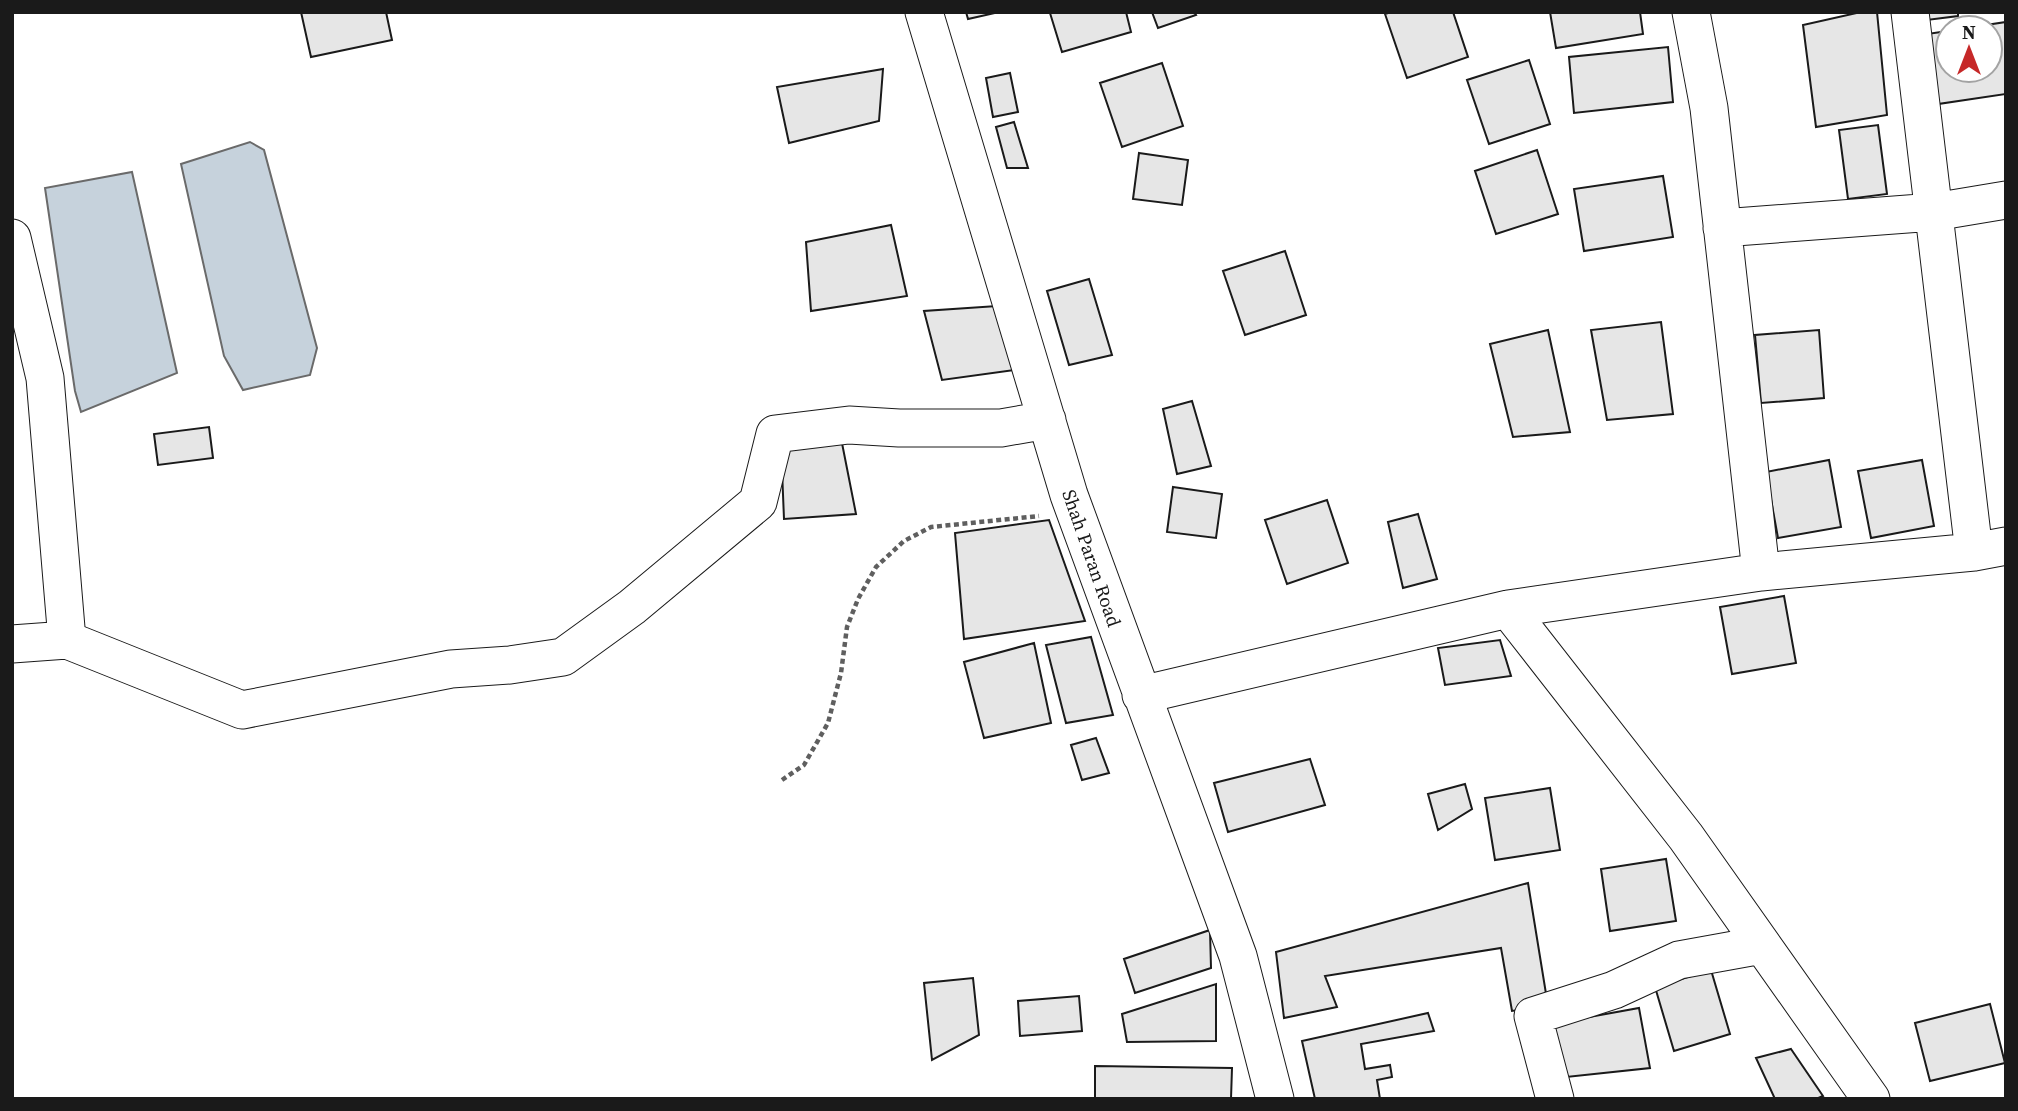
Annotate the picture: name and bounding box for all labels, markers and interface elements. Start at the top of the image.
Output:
north arrow [1934,14,2004,84]
text: N [1962,19,1976,45]
street label: Shah Paran Road [1056,486,1128,630]

